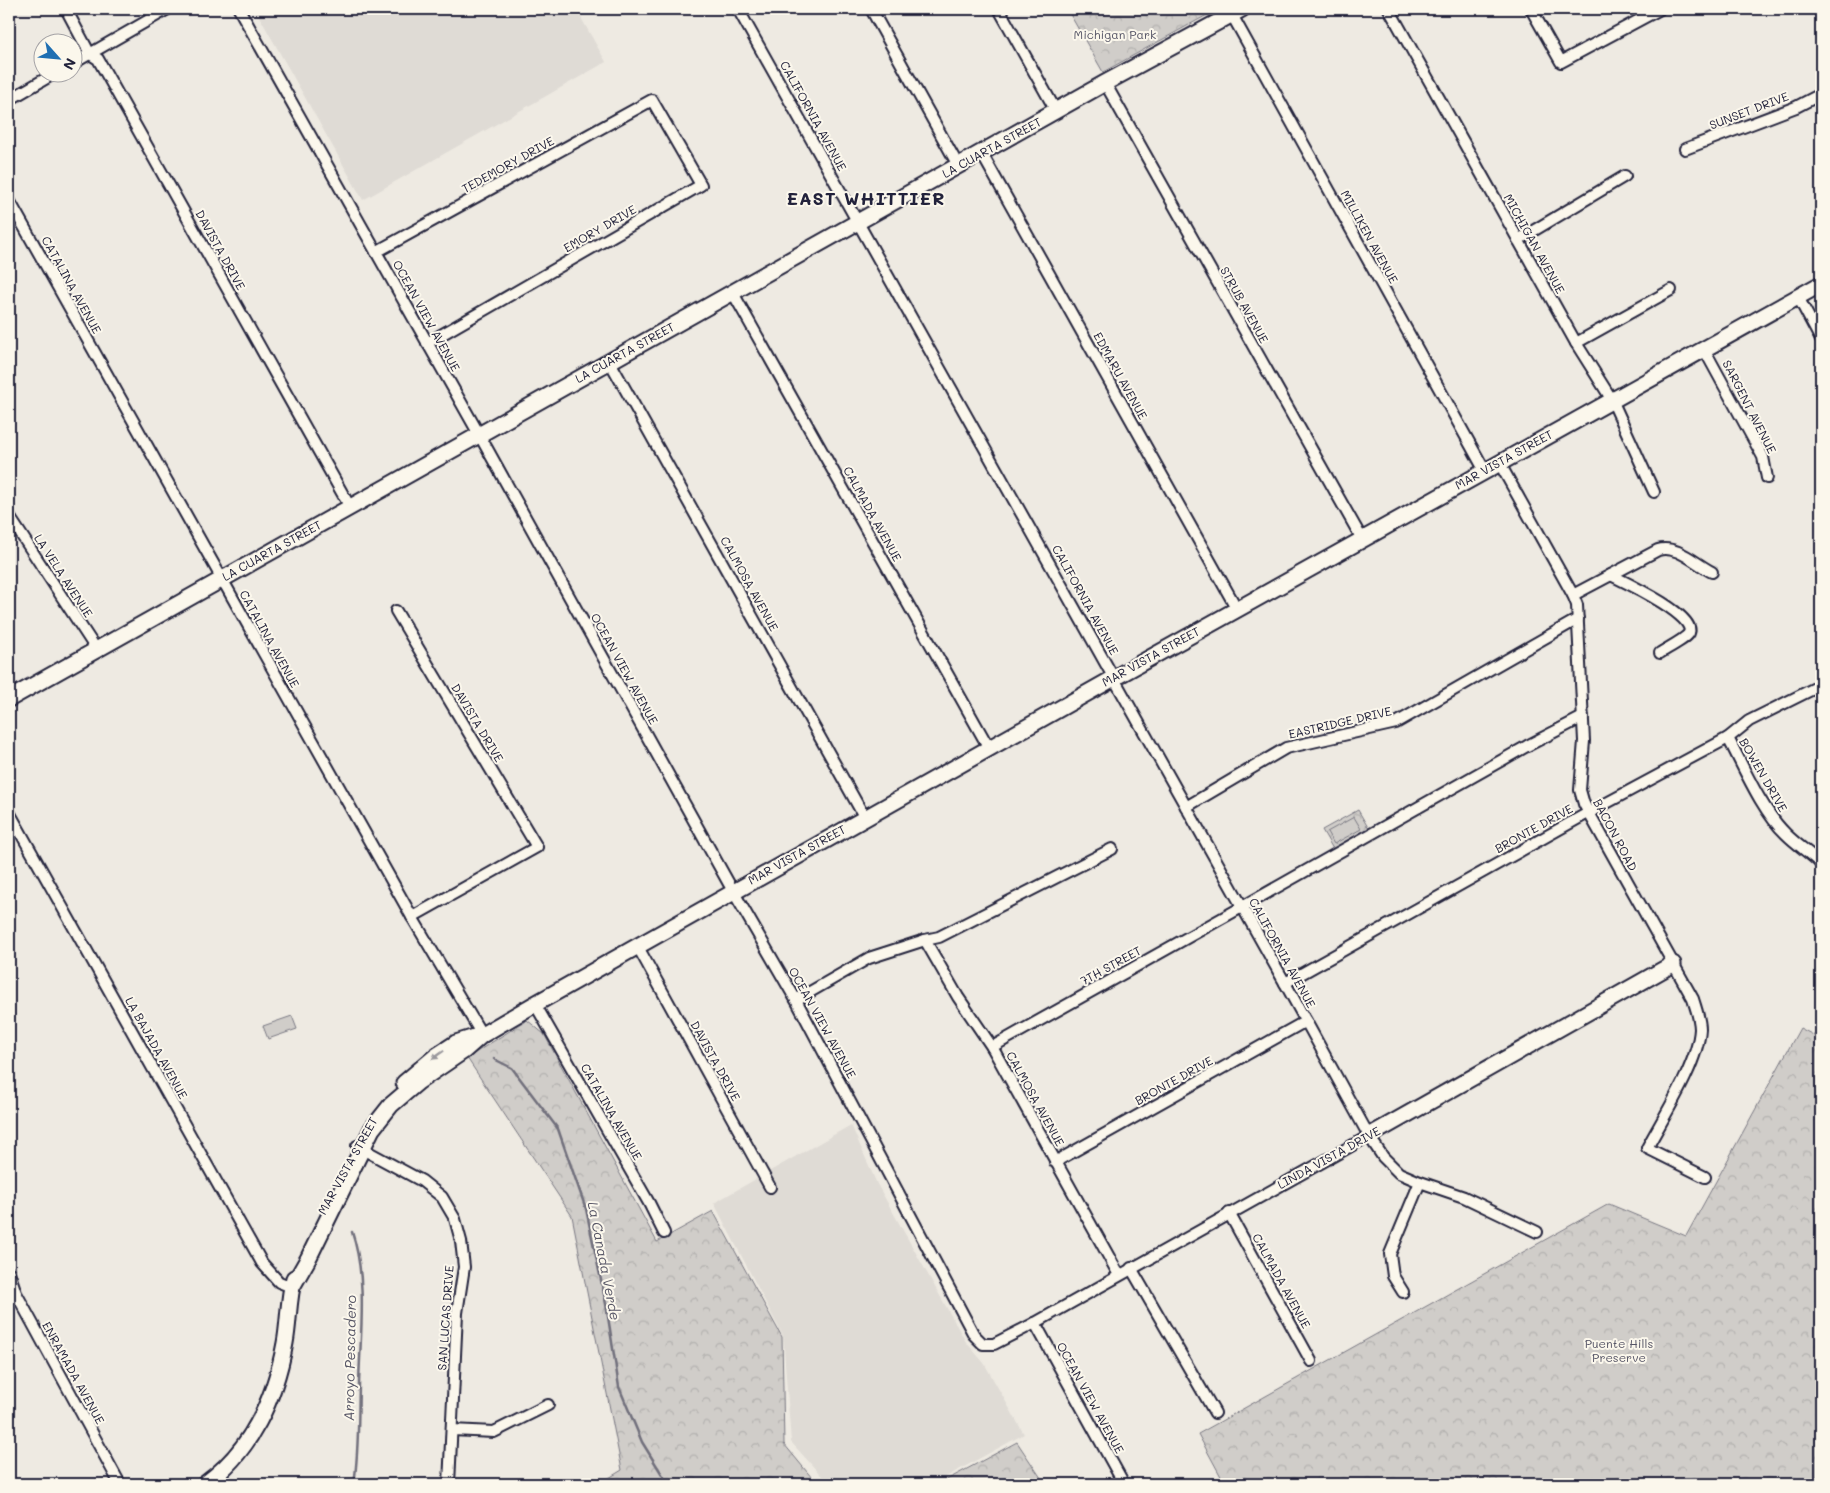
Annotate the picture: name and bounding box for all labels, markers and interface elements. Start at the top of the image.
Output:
park label: Michigan Park [1074,26,1156,42]
north arrow [32,32,82,82]
text: N [59,55,81,73]
street label: CALIFORNIA AVENUE [777,58,851,173]
street label: SUNSET DRIVE [1707,88,1791,133]
street label: LA CUARTA STREET [939,113,1044,181]
street label: TEDEMORY DRIVE [459,132,557,196]
district label: EAST WHITTIER [787,186,945,210]
street label: MILLIKEN AVENUE [1338,187,1402,286]
street label: MICHIGAN AVENUE [1501,191,1569,296]
street label: EMORY DRIVE [560,201,639,255]
street label: DAVISTA DRIVE [192,207,250,292]
street label: CATALINA AVENUE [38,233,105,336]
street label: OCEAN VIEW AVENUE [390,257,464,374]
street label: STRUB AVENUE [1217,263,1273,346]
street label: LA CUARTA STREET [572,318,677,386]
street label: EDMARU AVENUE [1090,329,1152,422]
street label: SARGENT AVENUE [1719,357,1780,456]
street label: MAR VISTA STREET [1452,425,1556,493]
street label: CALMADA AVENUE [840,463,906,564]
street label: LA CUARTA STREET [219,516,324,584]
street label: LA VELA AVENUE [31,531,97,620]
street label: CALMOSA AVENUE [717,533,783,634]
street label: CALIFORNIA AVENUE [1049,542,1123,657]
street label: CATALINA AVENUE [236,587,303,690]
street label: OCEAN VIEW AVENUE [588,610,662,727]
street label: MAR VISTA STREET [1099,622,1203,690]
street label: DAVISTA DRIVE [448,680,508,765]
street label: EASTRIDGE DRIVE [1287,702,1393,742]
street label: BOWEN DRIVE [1736,735,1792,814]
street label: BACON ROAD [1590,796,1642,873]
street label: BRONTE DRIVE [1492,800,1575,856]
street label: MAR VISTA STREET [745,820,849,888]
street label: CALIFORNIA AVENUE [1246,895,1320,1010]
street label: 7TH STREET [1077,942,1144,988]
street label: OCEAN VIEW AVENUE [786,964,860,1081]
street label: LA BAJADA AVENUE [122,994,192,1101]
street label: DAVISTA DRIVE [687,1018,745,1103]
street label: CALMOSA AVENUE [1003,1048,1069,1149]
one-way arrow [431,1050,445,1059]
street label: BRONTE DRIVE [1132,1052,1215,1108]
street label: CATALINA AVENUE [578,1060,646,1163]
street label: MAR VISTA STREET [314,1113,381,1217]
street label: LINDA VISTA DRIVE [1274,1122,1383,1192]
water label: La Canada Verde [584,1200,625,1322]
street label: CALMADA AVENUE [1249,1230,1315,1331]
street label: SAN LUCAS DRIVE [433,1265,457,1371]
water label: Arroyo Pescadero [339,1295,360,1421]
street label: ENRAMADA AVENUE [39,1318,109,1427]
park label: Puente Hills Preserve [1585,1335,1653,1365]
street label: OCEAN VIEW AVENUE [1054,1339,1128,1456]

